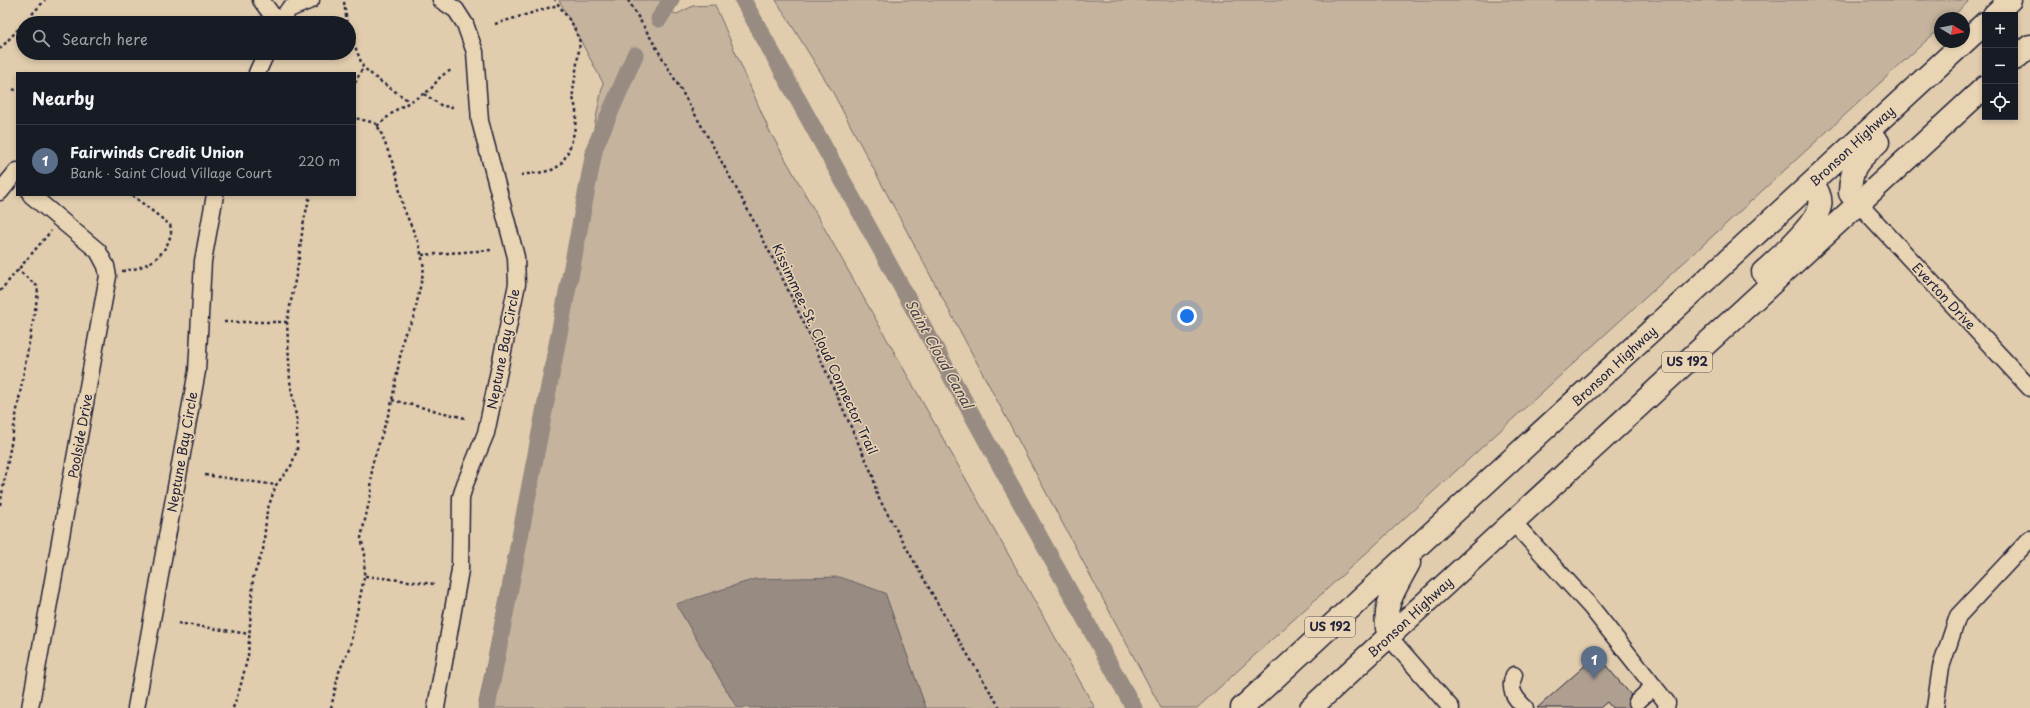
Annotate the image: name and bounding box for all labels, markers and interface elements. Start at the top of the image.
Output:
north arrow [1934,12,1970,48]
map controls [1982,12,2018,120]
button: + [1982,12,2018,48]
search box [16,16,356,60]
icon: search [30,27,52,49]
text: Search here [62,27,148,50]
button: − [1982,48,2018,84]
button: locate [1982,84,2018,120]
text: Nearby [32,85,94,111]
street label: Bronson Highway [1805,101,1899,190]
text: Fairwinds Credit Union [70,140,244,163]
text: 1 [42,151,48,170]
text: 220 m [298,151,340,170]
text: Bank · Saint Cloud Village Court [70,163,272,182]
street label: Kissimmee-St. Cloud Connector Trail [768,240,883,457]
street label: Everton Drive [1908,258,1980,333]
street label: Neptune Bay Circle [482,287,524,411]
water label: Saint Cloud Canal [901,295,979,414]
your location [1177,306,1197,326]
street label: Bronson Highway [1567,321,1661,410]
road number: US 192 [1662,352,1712,372]
street label: Neptune Bay Circle [162,390,201,514]
street label: Poolside Drive [63,392,96,480]
street label: Bronson Highway [1363,572,1457,661]
road number: US 192 [1305,617,1355,637]
pin: 1 [1581,646,1607,679]

